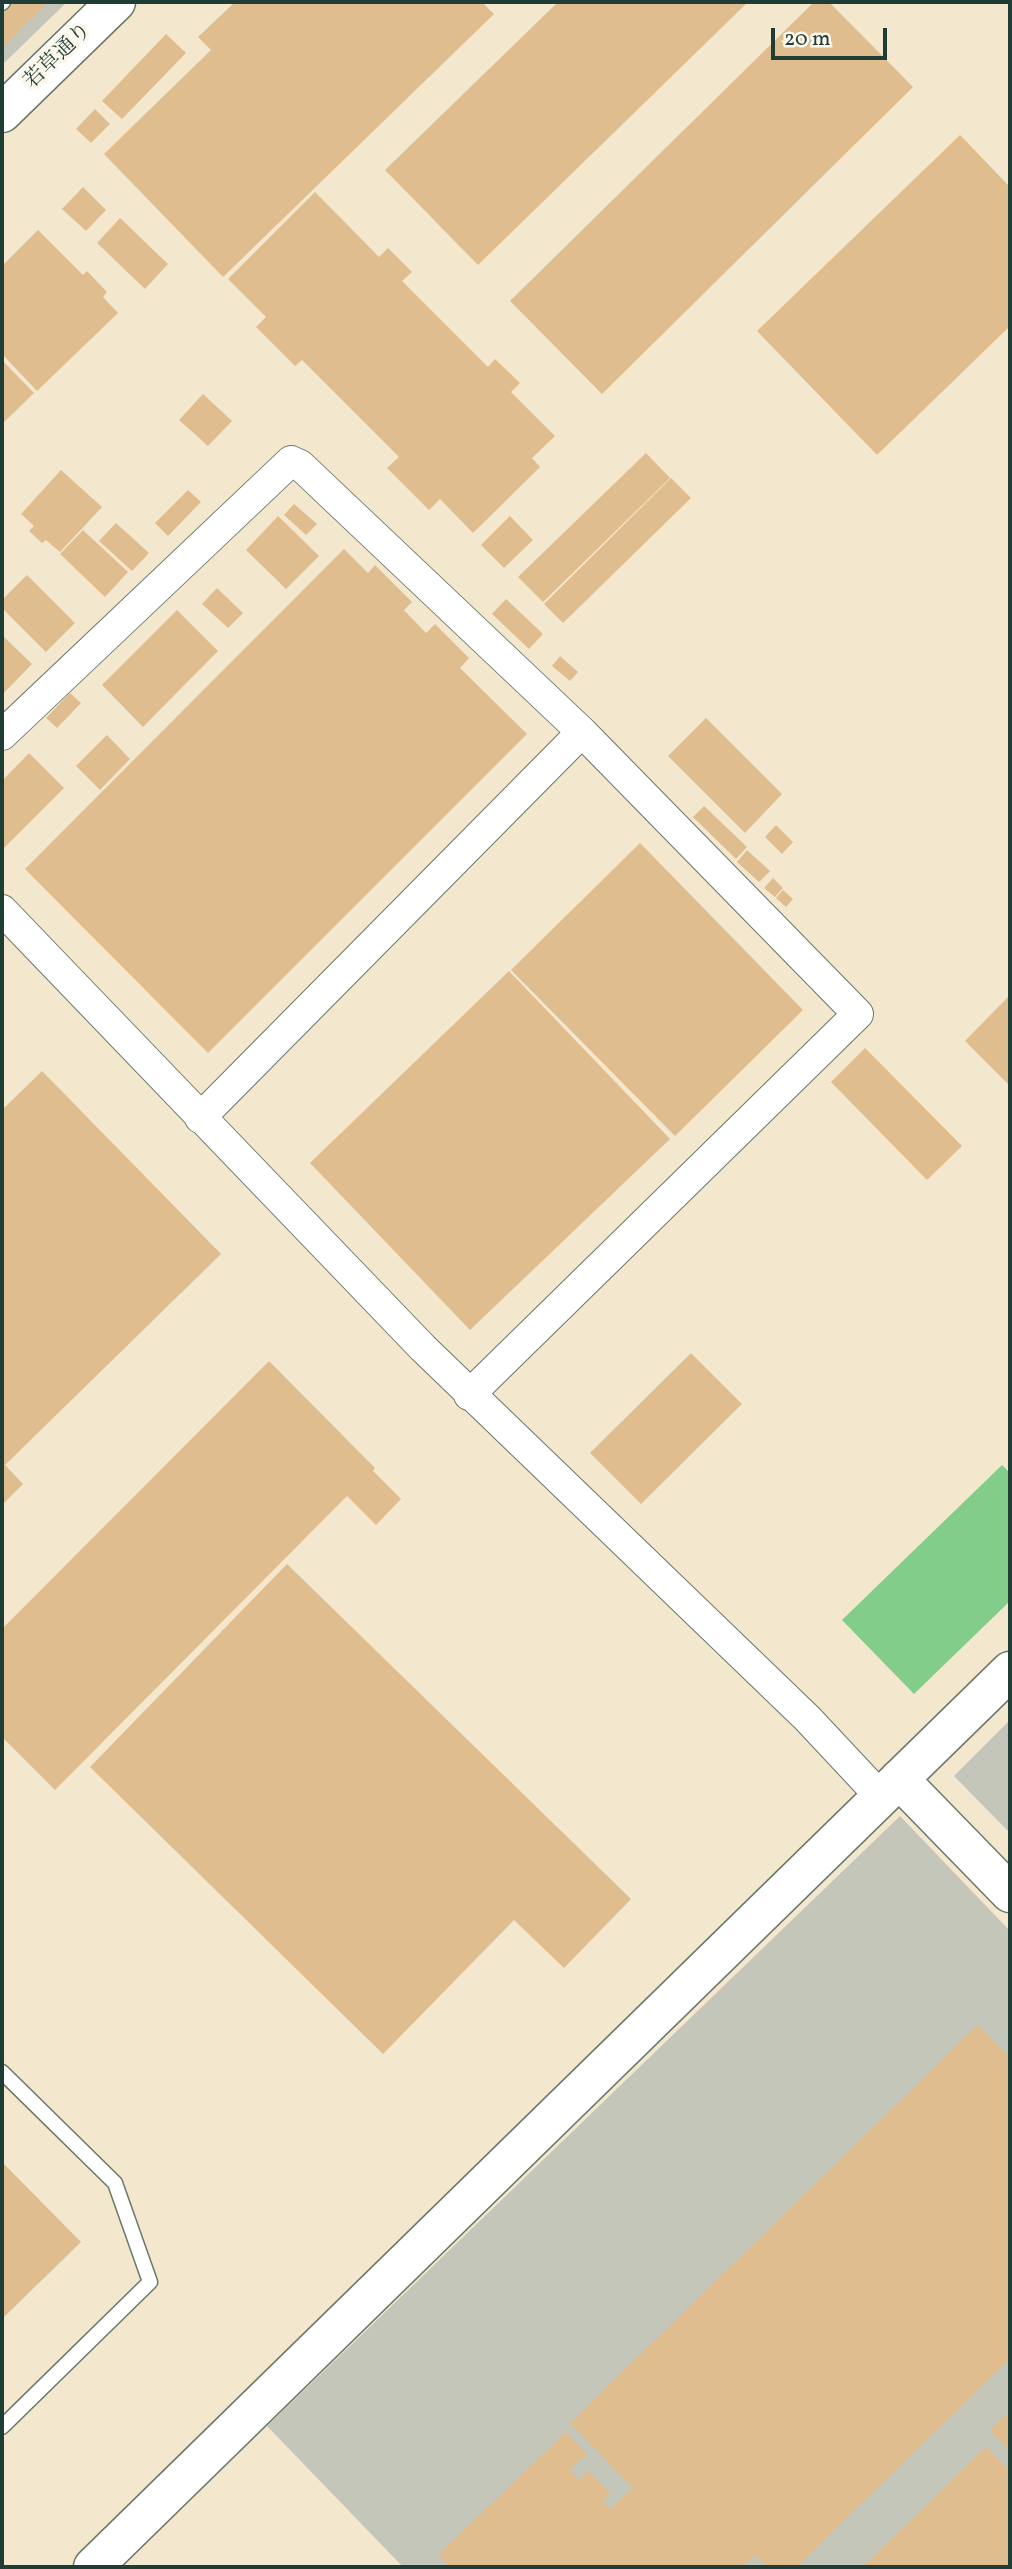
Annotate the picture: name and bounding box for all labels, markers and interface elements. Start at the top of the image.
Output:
scale bar [774,14,890,58]
street label: 若草通り [20,19,98,95]
text: 20 m [784,25,830,54]

